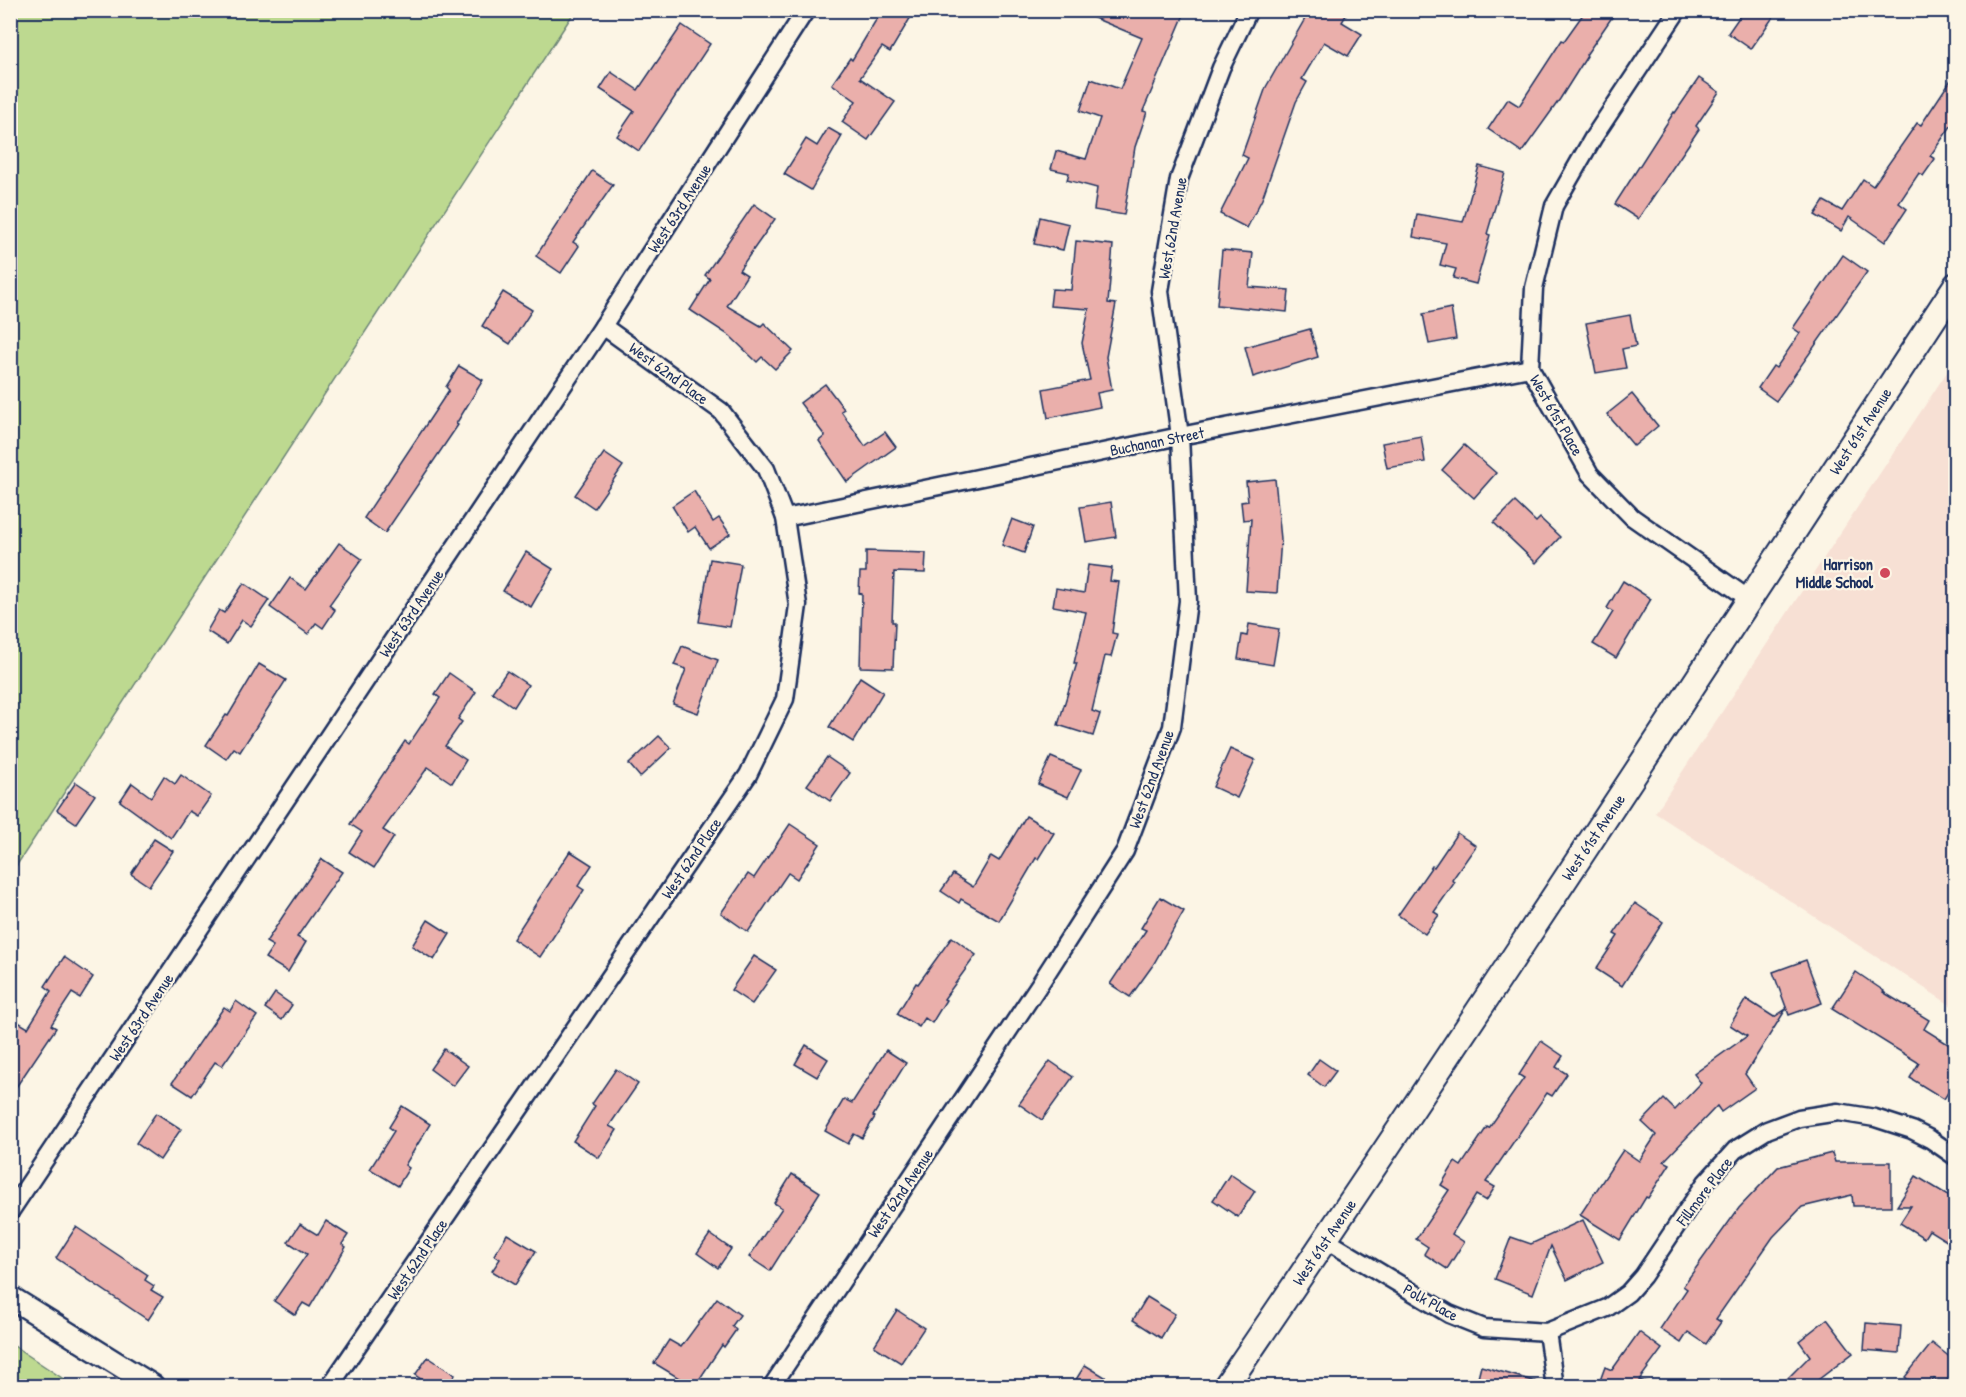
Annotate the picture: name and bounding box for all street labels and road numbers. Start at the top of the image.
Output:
street label: West 63rd Avenue [642,159,716,257]
street label: West 62nd Avenue [1152,175,1192,281]
street label: West 62nd Place [625,337,714,410]
street label: West 61st Place [1525,371,1589,460]
street label: West 61st Avenue [1824,383,1897,479]
street label: Buchanan Street [1108,421,1206,461]
street label: West 63rd Avenue [373,564,449,661]
street label: West 62nd Avenue [1123,726,1179,831]
street label: West 61st Avenue [1556,789,1630,884]
street label: West 62nd Place [656,813,727,903]
street label: West 63rd Avenue [103,968,179,1065]
street label: West 62nd Avenue [862,1144,938,1242]
street label: Fillmore Place [1670,1152,1737,1231]
street label: West 61st Avenue [1287,1194,1361,1289]
street label: West 62nd Place [382,1214,453,1304]
street label: Polk Place [1400,1278,1463,1326]

